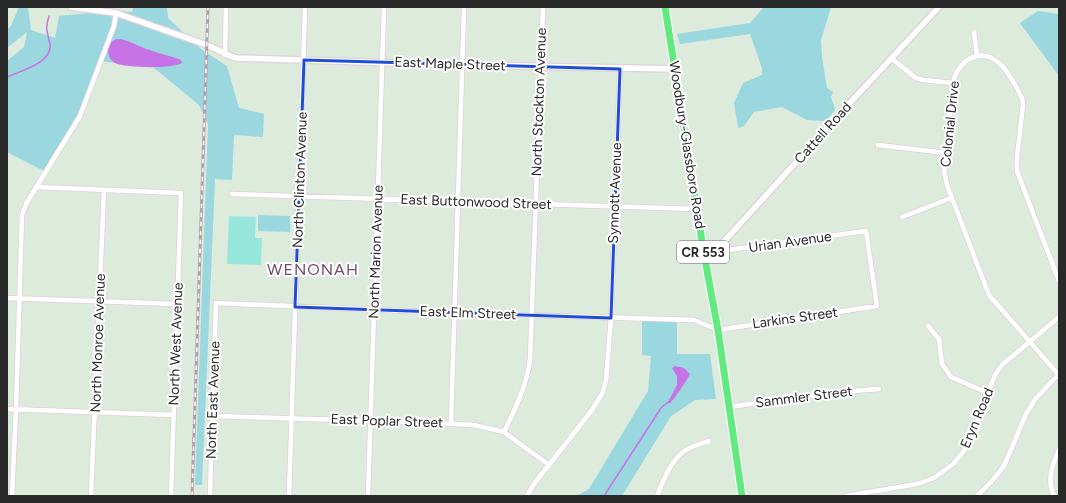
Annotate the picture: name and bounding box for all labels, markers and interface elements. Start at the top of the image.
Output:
street label: North Stockton Avenue [528,27,550,177]
street label: East Maple Street [394,54,506,74]
street label: Woodbury-Glassboro Road [665,60,709,230]
street label: Colonial Drive [937,80,963,168]
street label: Cattell Road [791,99,855,167]
street label: North Clinton Avenue [289,111,311,248]
street label: Synnott Avenue [605,142,625,244]
street label: North Marion Avenue [365,184,387,319]
street label: East Buttonwood Street [400,191,552,213]
street label: Urian Avenue [747,228,833,256]
road number: CR 553 [677,241,729,263]
district label: WENONAH [267,260,359,279]
street label: North Monroe Avenue [87,273,109,413]
street label: North West Avenue [165,282,187,406]
street label: East Elm Street [419,303,517,323]
street label: Larkins Street [751,304,839,332]
street label: North East Avenue [202,340,224,459]
street label: Sammler Street [754,383,854,411]
street label: Eryn Road [957,385,997,451]
street label: East Poplar Street [330,411,444,431]

